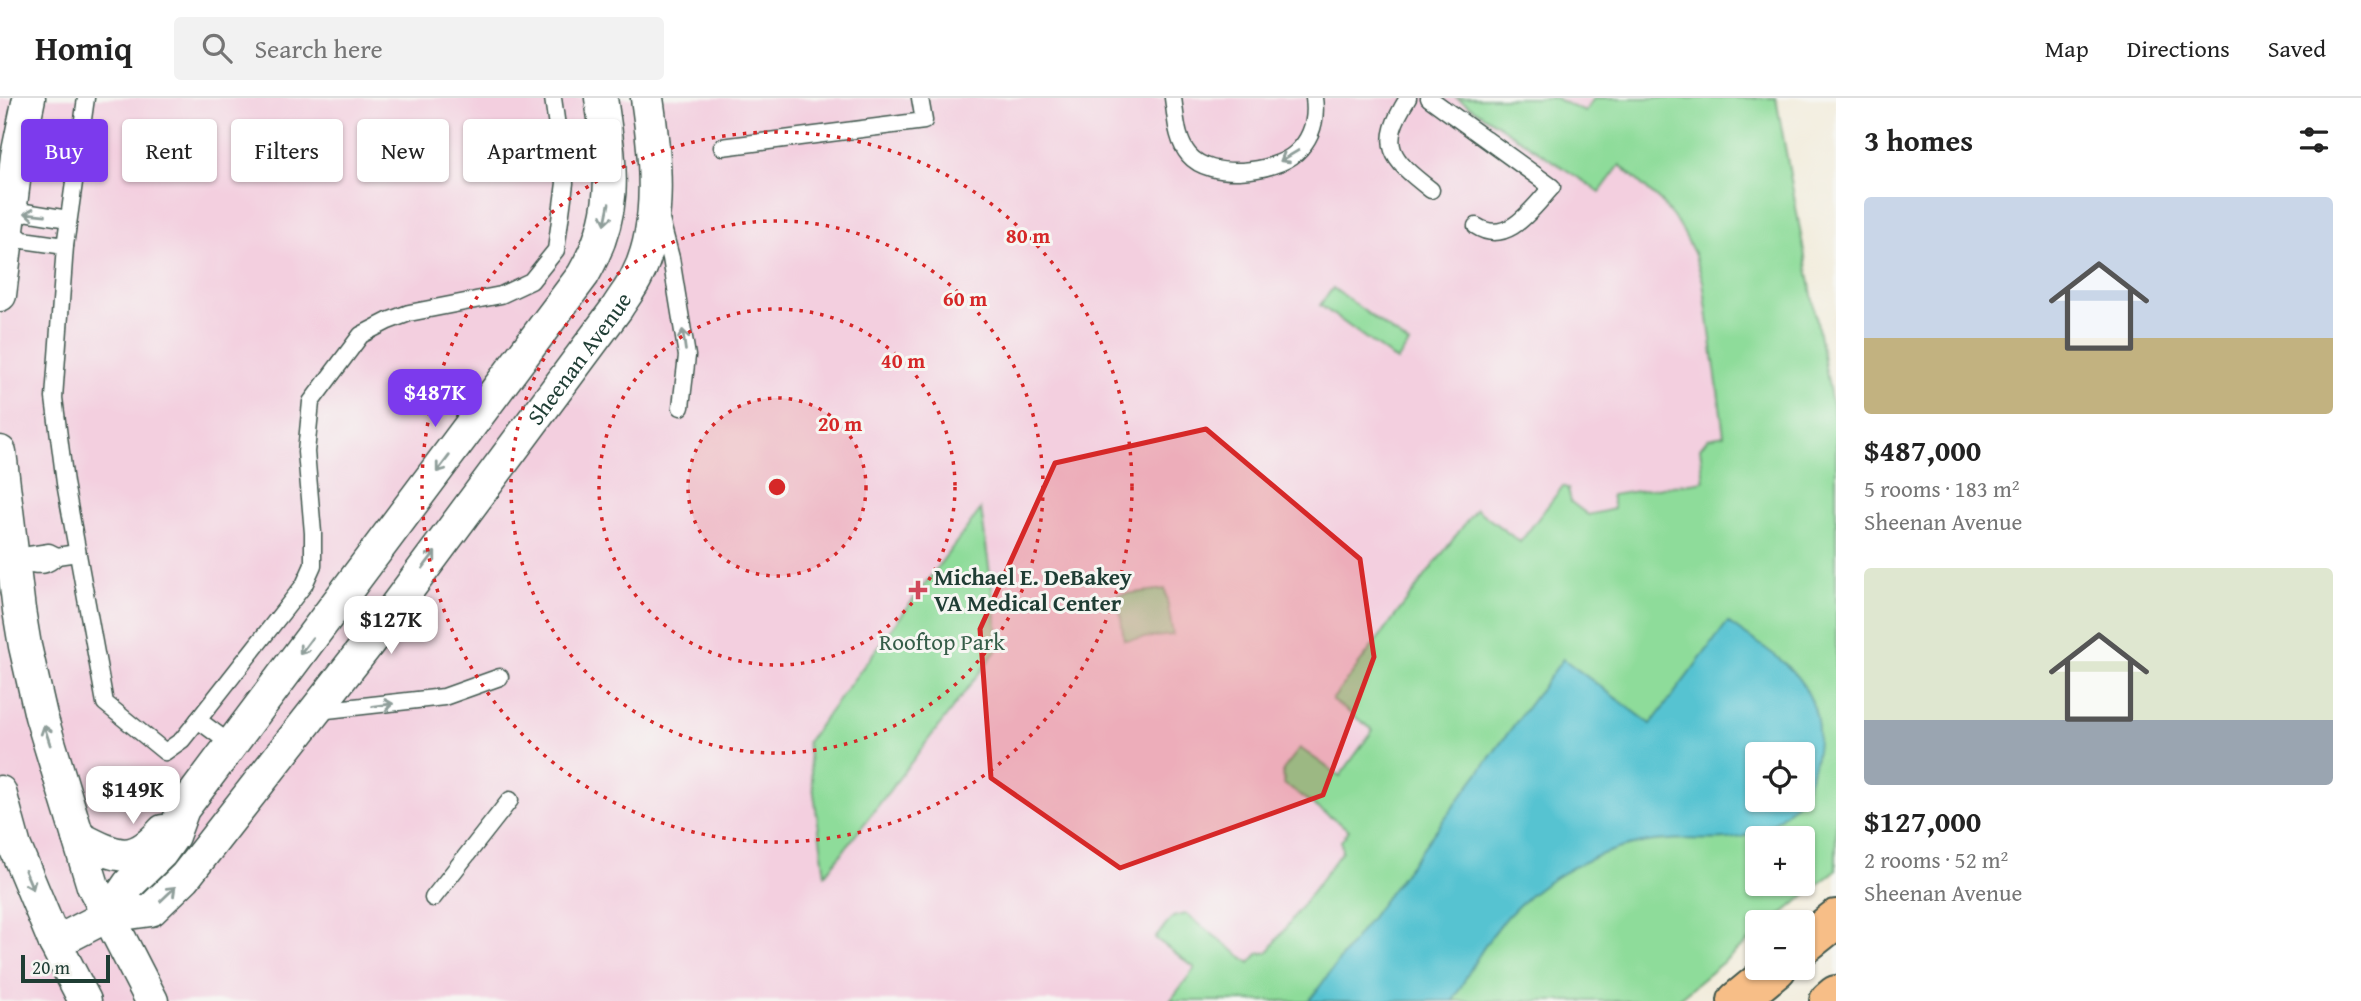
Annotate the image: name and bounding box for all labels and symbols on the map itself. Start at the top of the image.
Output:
one-way arrow [1279,149,1299,163]
one-way arrow [599,202,613,225]
one-way arrow [25,208,47,221]
text: 80 m [1006,220,1050,251]
text: 60 m [943,283,987,314]
street label: Sheenan Avenue [519,285,639,432]
one-way arrow [678,329,691,351]
text: 40 m [881,345,925,376]
pin: $487K [386,370,484,429]
text: 20 m [818,408,862,439]
one-way arrow [435,454,450,472]
centre of rings [765,475,789,499]
one-way arrow [421,551,436,570]
place label: Michael E. DeBakey VA Medical Center [934,560,1132,619]
marker: Michael E. DeBakey VA Medical Center [908,580,928,600]
pin: $127K [342,596,440,656]
park label: Rooftop Park [879,625,1005,658]
one-way arrow [299,636,314,655]
one-way arrow [371,698,394,711]
one-way arrow [40,725,53,747]
pin: $149K [84,766,182,826]
one-way arrow [23,869,36,891]
one-way arrow [159,885,176,902]
scale bar [21,952,110,984]

